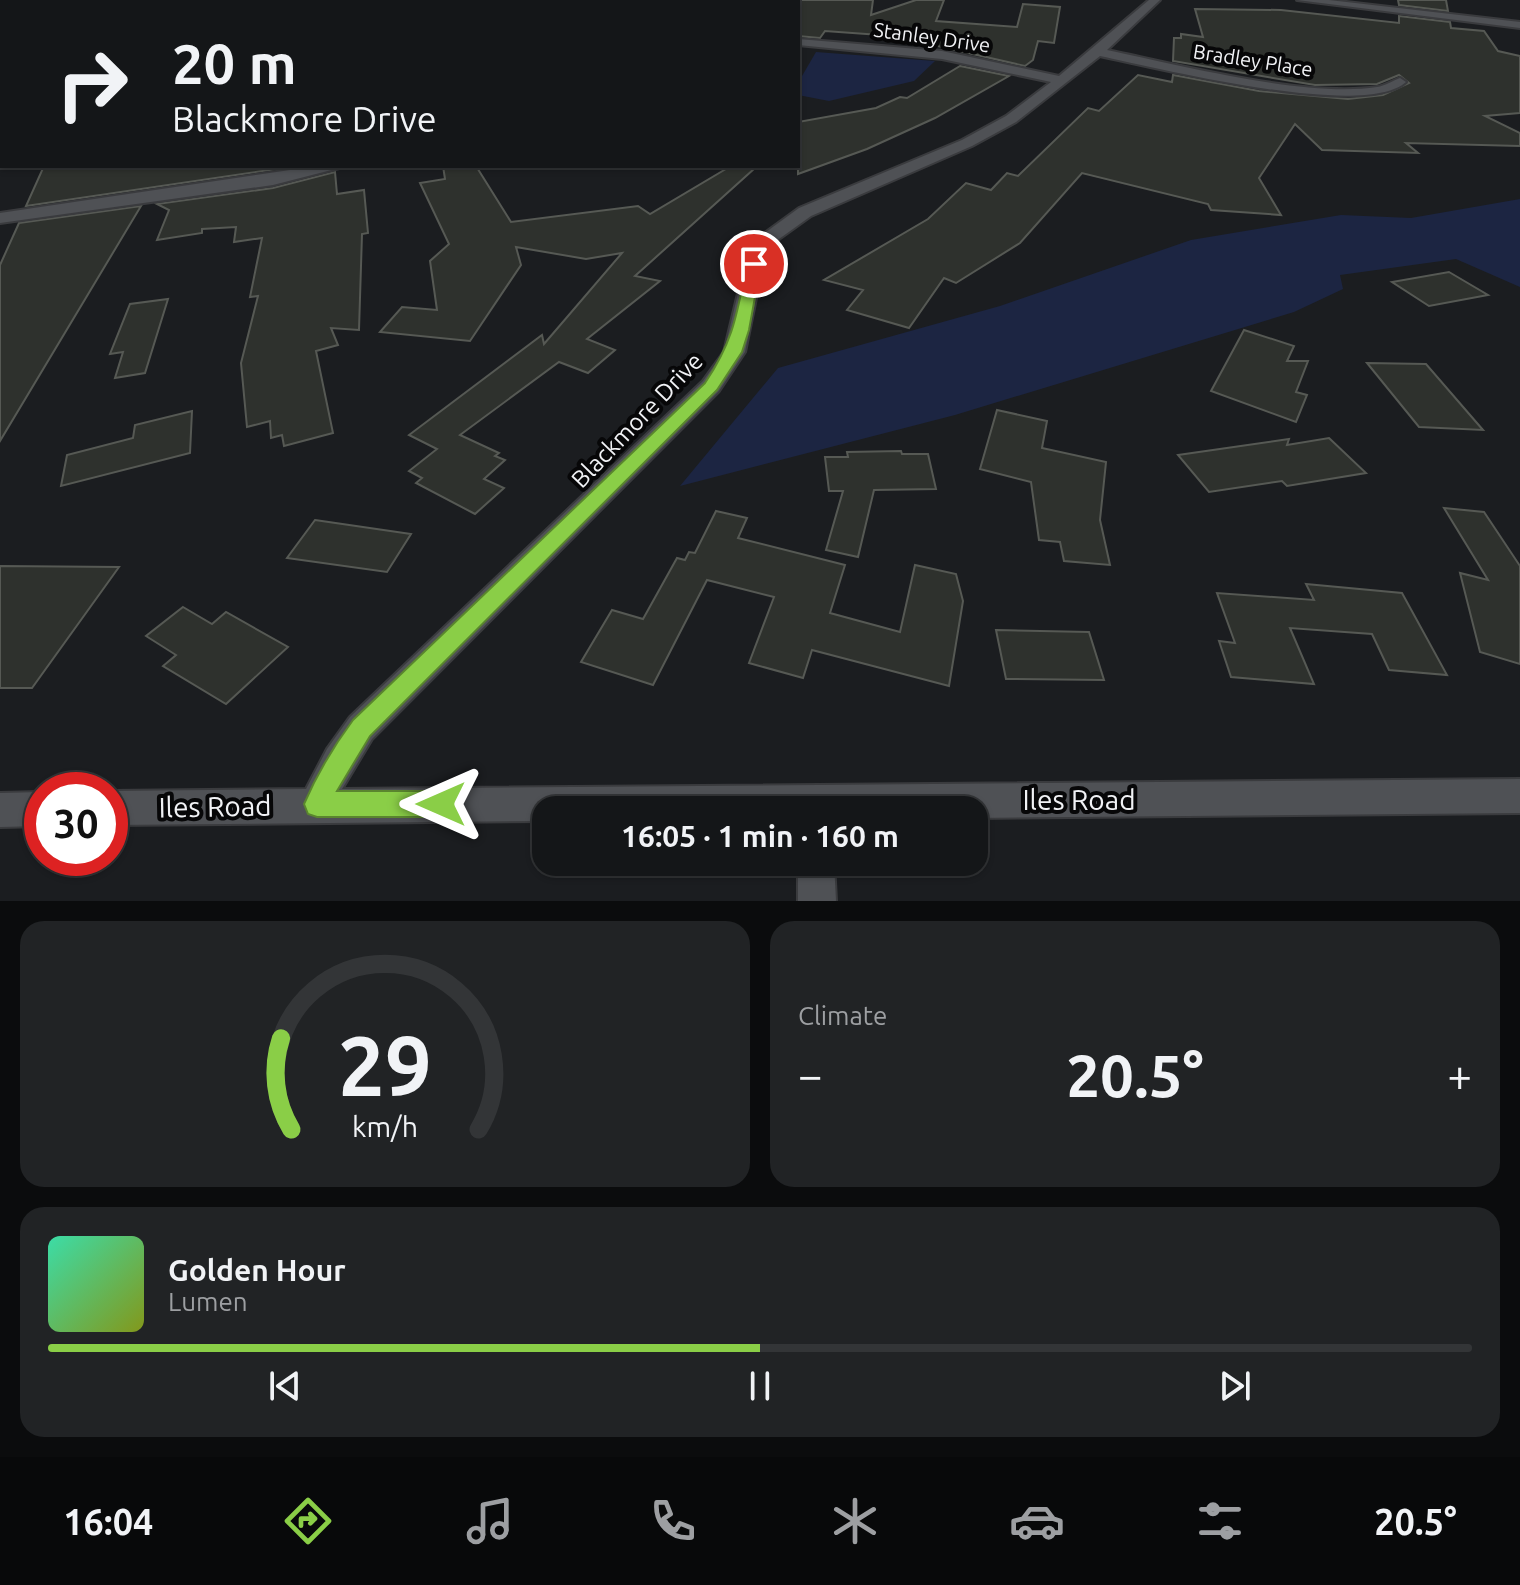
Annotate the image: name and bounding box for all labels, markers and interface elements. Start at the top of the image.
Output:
street label: Stanley Drive [872,17,992,57]
icon: right [40,32,144,136]
text: 20 m [172,32,297,95]
street label: Bradley Place [1192,39,1314,81]
text: Blackmore Drive [172,98,437,139]
pin [720,230,788,298]
icon: arrive [732,242,776,286]
street label: Blackmore Drive [566,347,708,493]
position arrow [399,762,483,846]
speed limit sign: 30 [24,772,128,876]
street label: Iles Road [1022,784,1136,815]
street label: Iles Road [158,790,272,822]
text: 16:05 · 1 min · 160 m [621,819,899,853]
text: Climate [798,1001,887,1030]
text: 29 [338,1018,432,1112]
text: 20.5° [1066,1041,1204,1108]
text: − [798,1050,823,1099]
text: + [1447,1050,1472,1099]
text: km/h [352,1110,418,1142]
text: Golden Hour [168,1253,346,1287]
text: Lumen [168,1287,248,1316]
icon: previous [263,1364,307,1408]
icon: pause [738,1364,782,1408]
icon: next [1213,1364,1257,1408]
icon: directions [280,1493,336,1549]
icon: music [462,1493,518,1549]
icon: phone [645,1493,701,1549]
icon: climate [827,1493,883,1549]
icon: car [1009,1493,1065,1549]
icon: filters [1192,1493,1248,1549]
text: 16:04 [63,1501,153,1542]
text: 20.5° [1374,1501,1457,1542]

